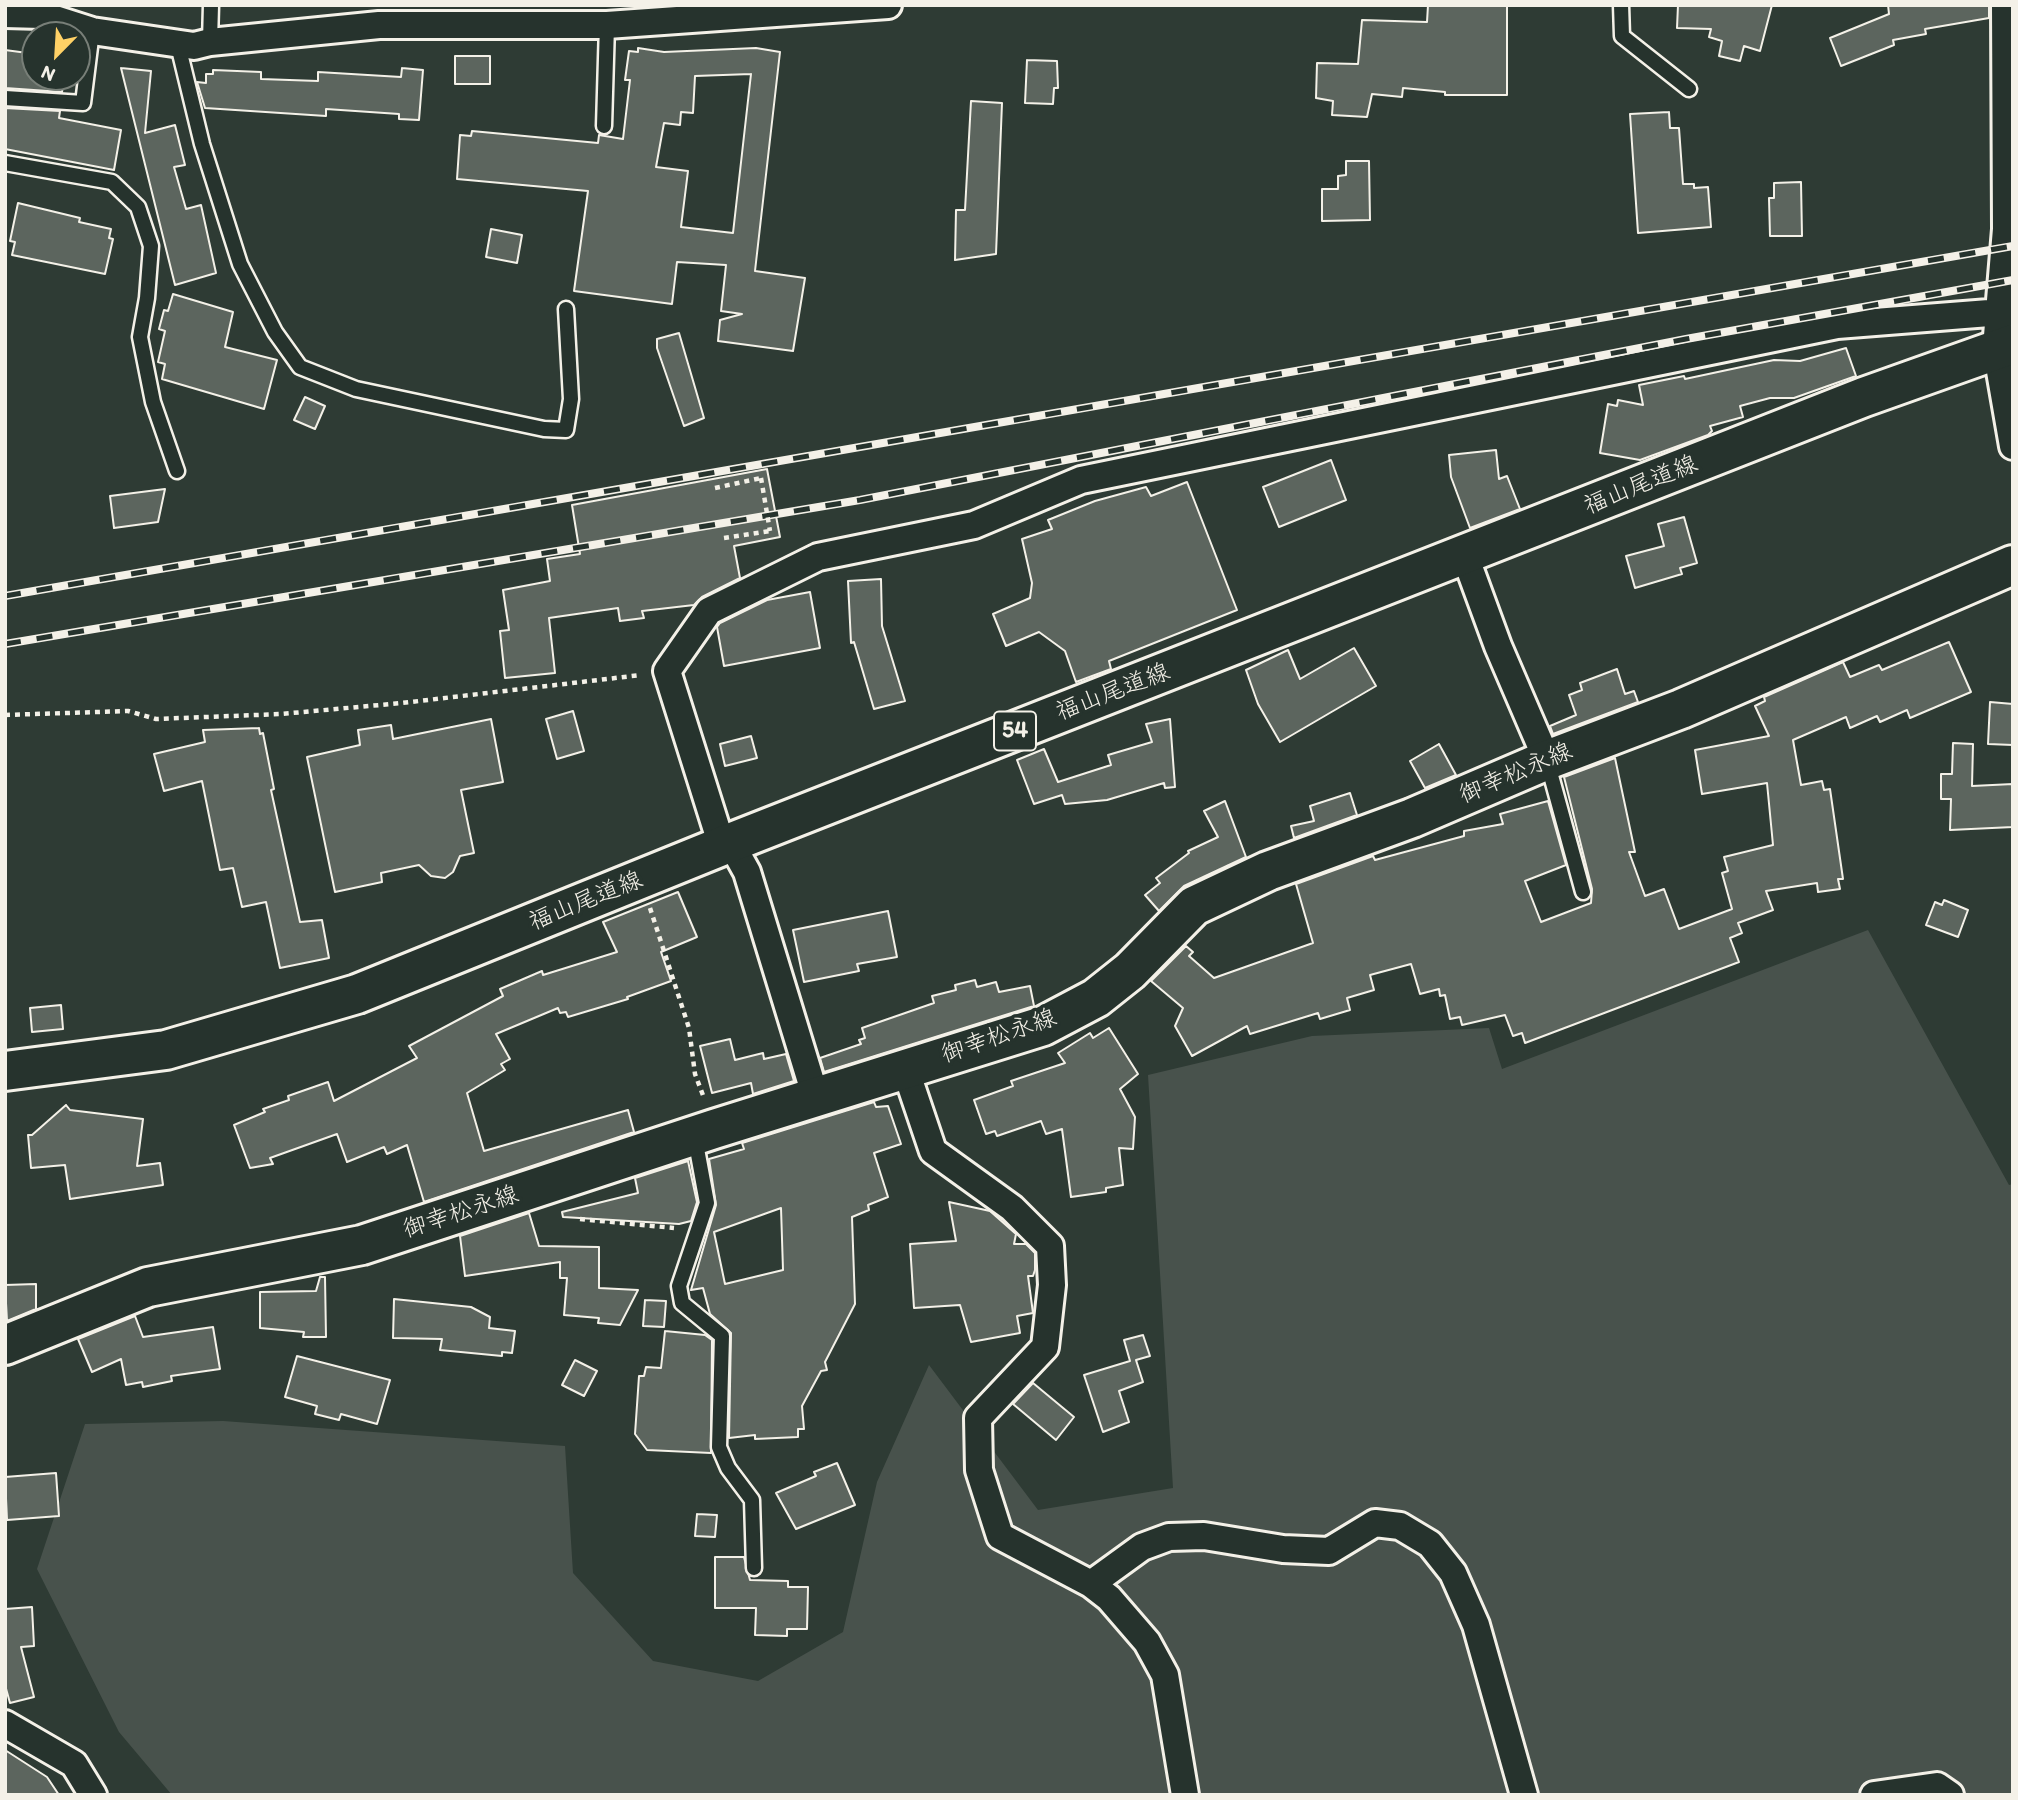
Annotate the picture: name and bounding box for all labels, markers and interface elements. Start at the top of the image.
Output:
north arrow [21,21,91,91]
text: N [38,61,59,87]
street label: 福山尾道線 [1580,450,1702,522]
street label: 福山尾道線 [1052,658,1174,728]
road number: 54 [994,712,1036,750]
street label: 御幸松永線 [1455,737,1577,811]
street label: 福山尾道線 [525,866,647,938]
street label: 御幸松永線 [938,1004,1060,1070]
street label: 御幸松永線 [399,1181,523,1245]

